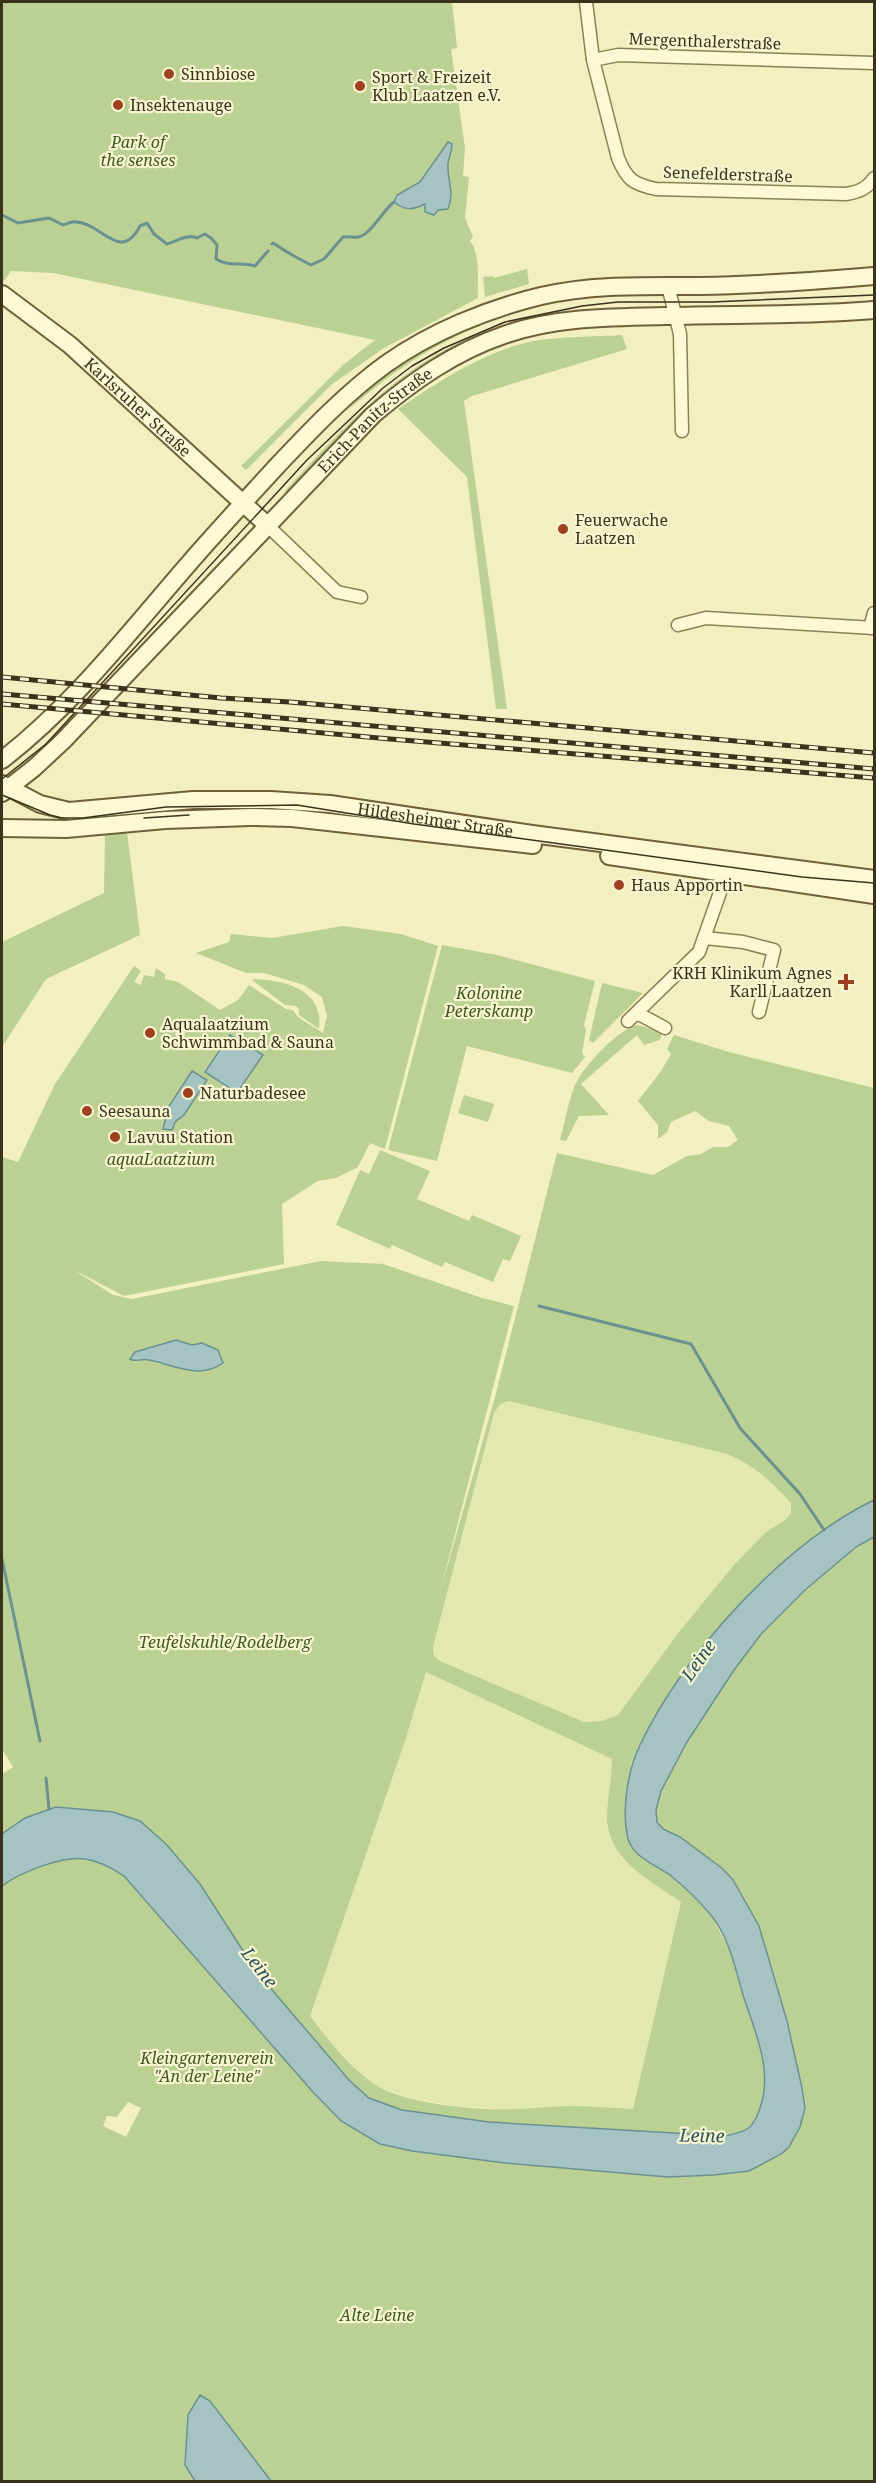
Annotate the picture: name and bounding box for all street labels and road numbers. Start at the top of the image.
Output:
street label: Mergenthalerstraße [628,27,782,55]
street label: Senefelderstraße [663,161,793,187]
street label: Karlsruher Straße [80,353,196,462]
street label: Erich-Panitz-Straße [313,362,436,478]
street label: Hildesheimer Straße [356,797,515,842]

